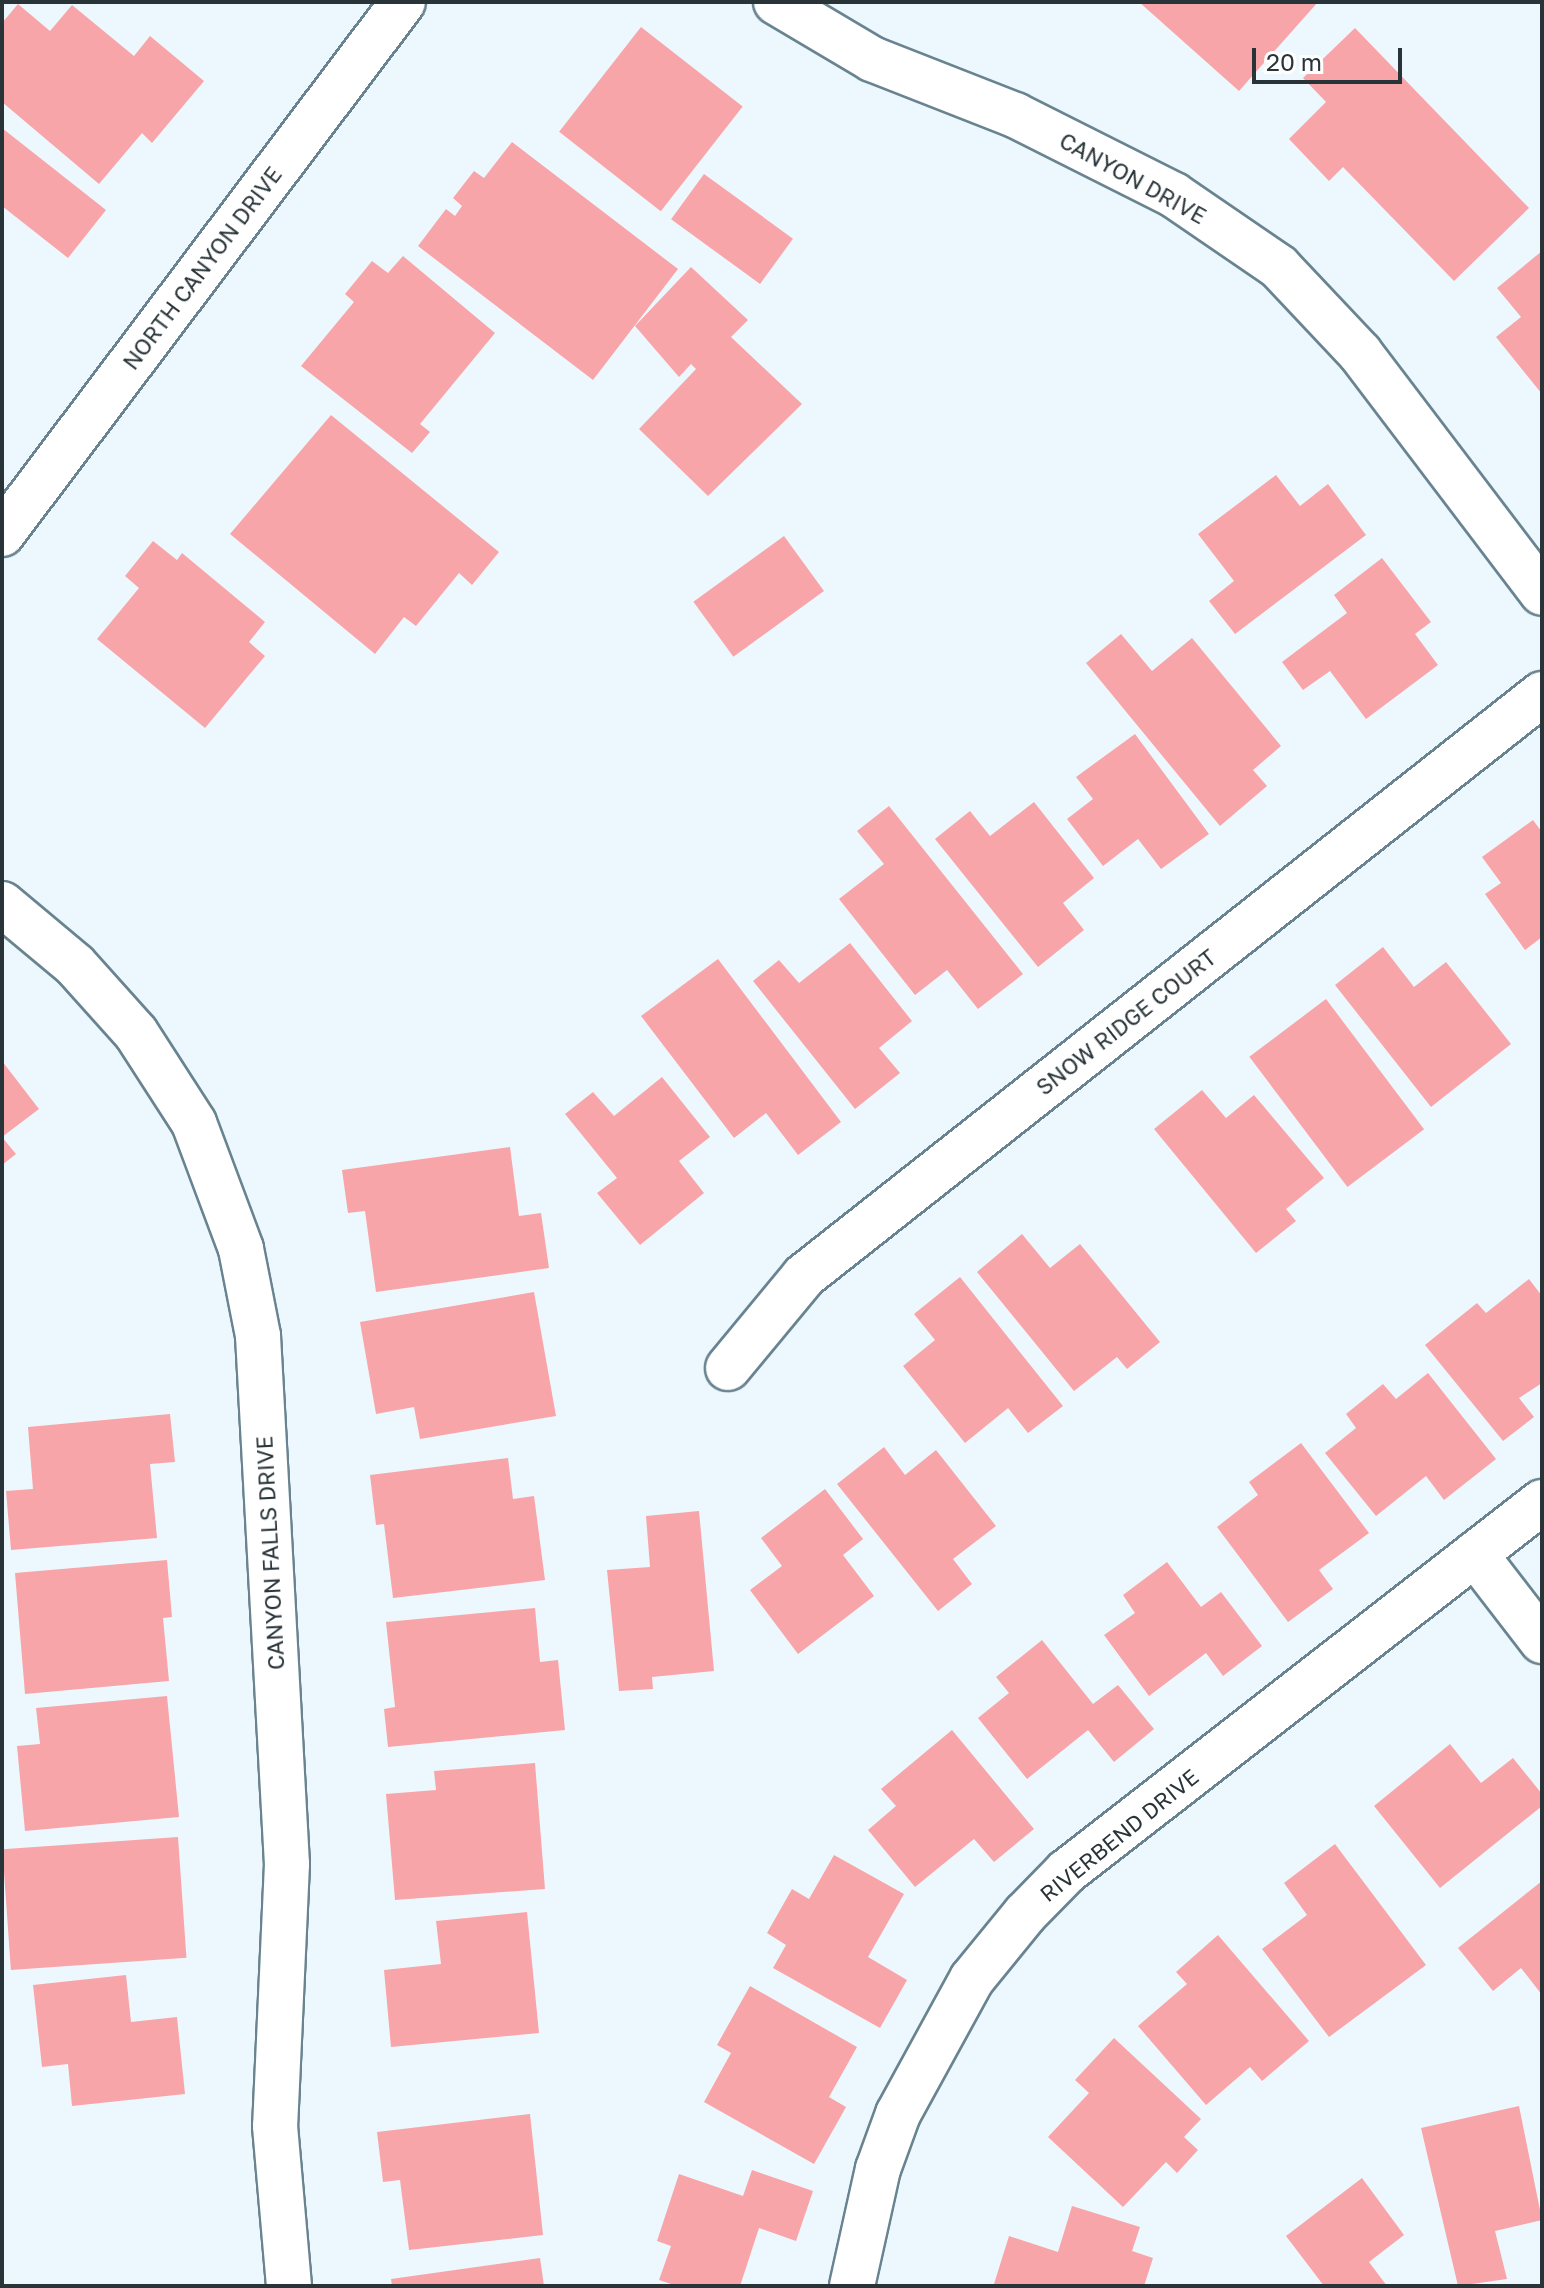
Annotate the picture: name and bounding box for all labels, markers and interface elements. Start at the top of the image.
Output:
scale bar [1256,32,1406,82]
text: 20 m [1266,47,1322,76]
street label: CANYON DRIVE [1055,127,1211,229]
street label: NORTH CANYON DRIVE [117,161,287,375]
street label: SNOW RIDGE COURT [1031,944,1221,1100]
street label: CANYON FALLS DRIVE [251,1435,289,1671]
street label: RIVERBEND DRIVE [1034,1763,1204,1907]

